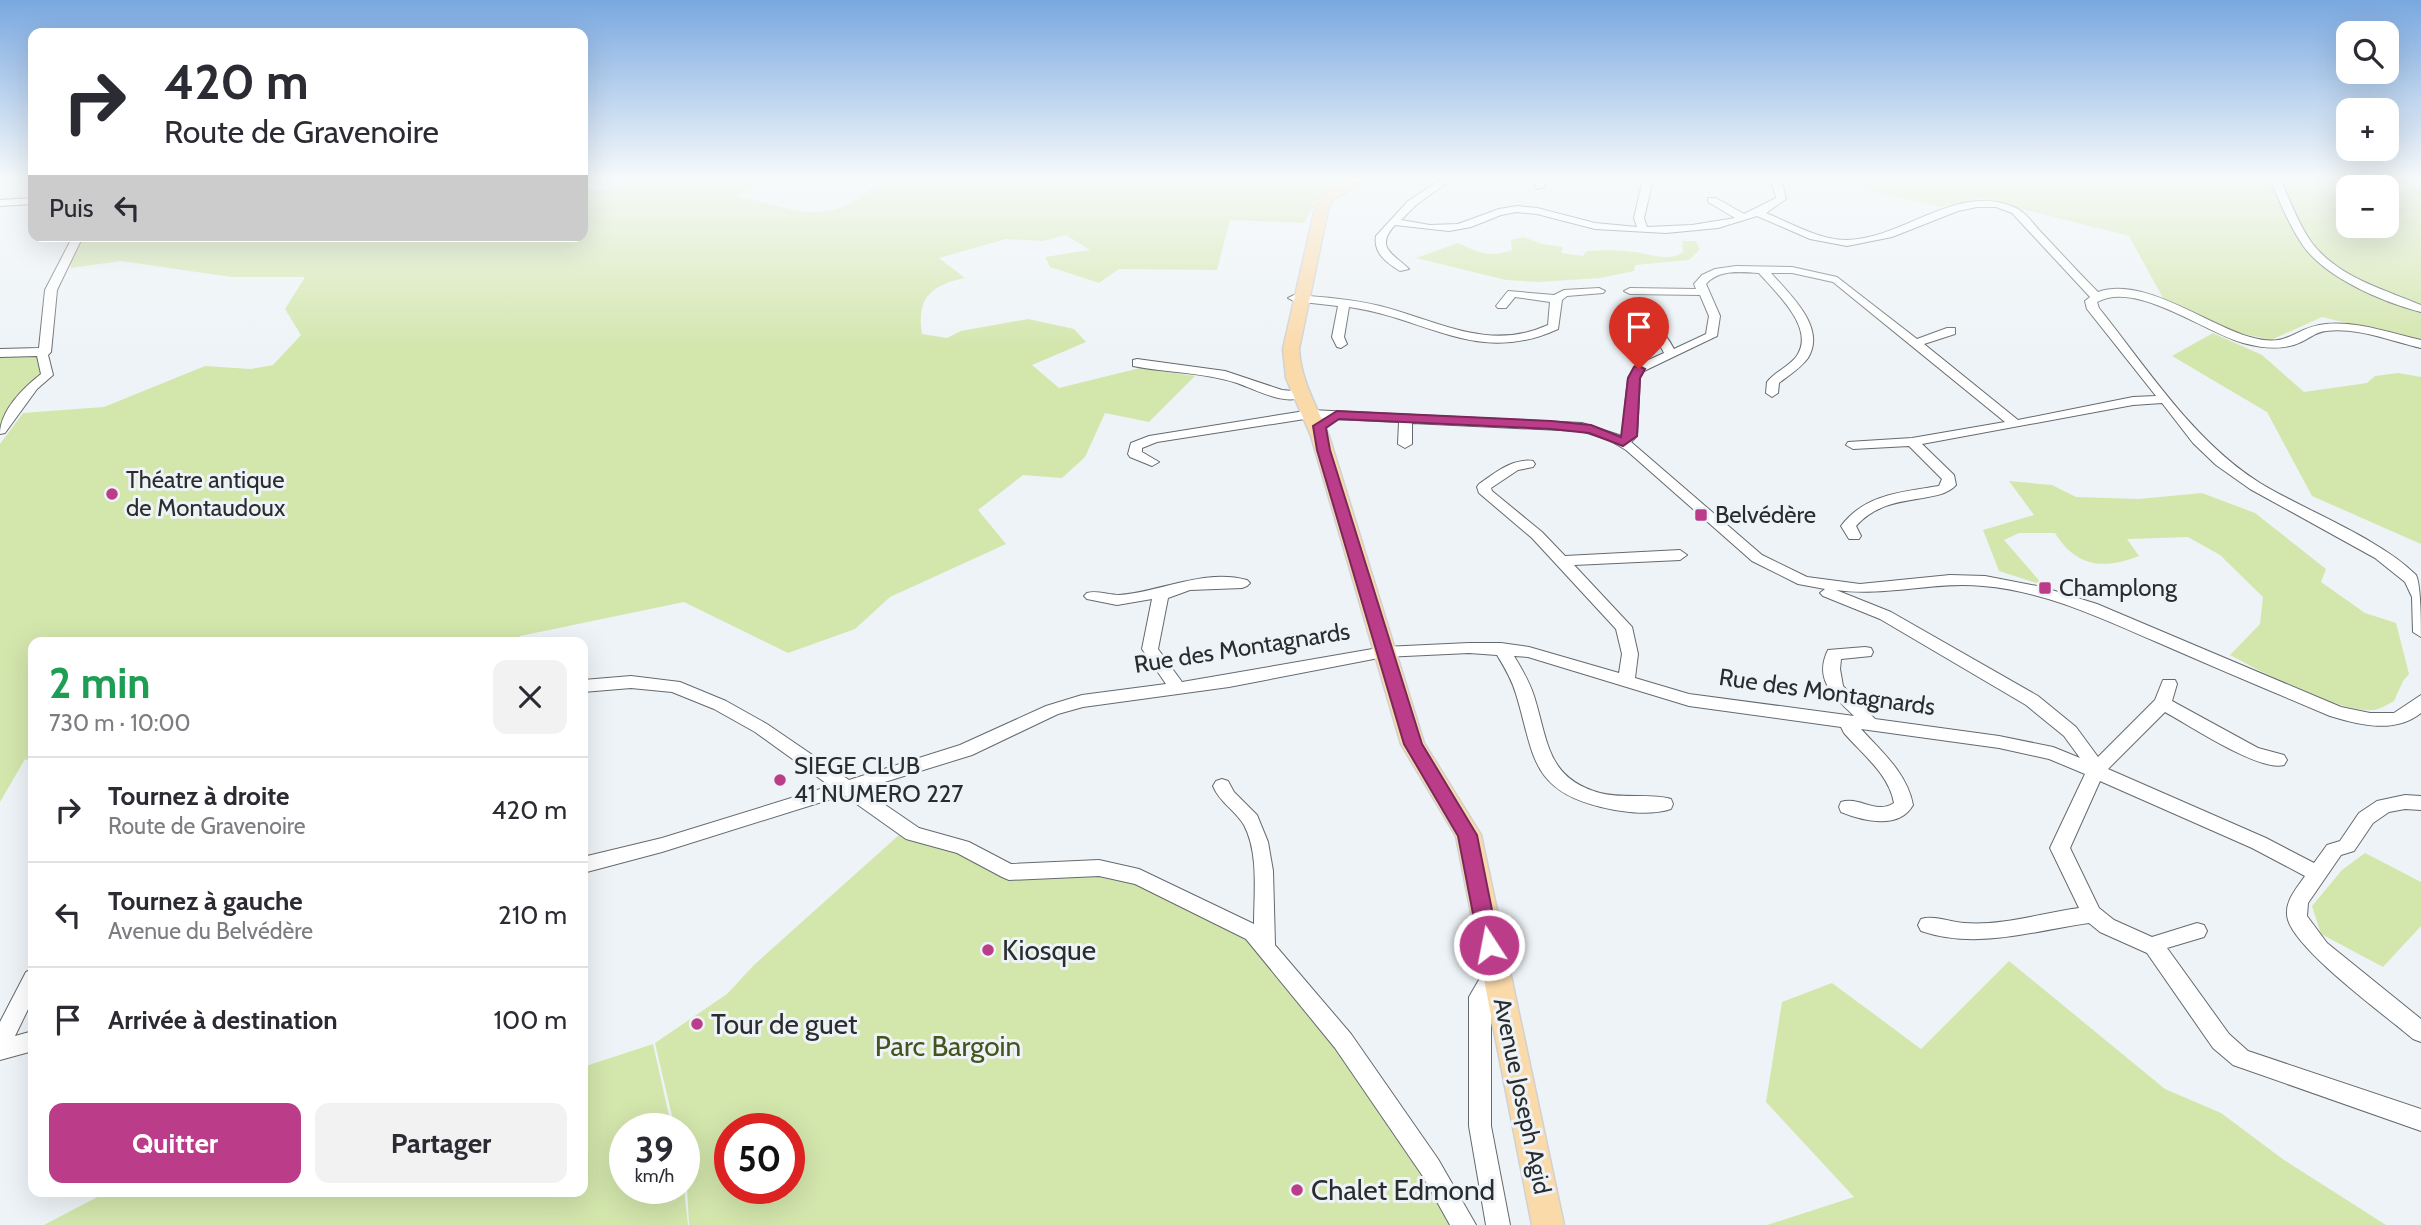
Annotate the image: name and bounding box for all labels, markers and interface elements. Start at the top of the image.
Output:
map controls [2336,21,2399,238]
button: search [2336,21,2399,84]
text: 420 m [164,52,309,111]
icon: right [49,56,140,147]
button: + [2336,98,2399,161]
text: Route de Gravenoire [164,112,439,151]
button: − [2336,175,2399,238]
icon: left [108,189,146,227]
text: Puis [49,192,94,224]
pin [1609,297,1669,369]
icon: arrive [1620,308,1658,346]
place label: Théatre antique de Montaudoux [126,465,286,522]
marker: Théatre antique de Montaudoux [104,486,120,502]
place label: Belvédère [1715,500,1816,529]
marker: Belvédère [1693,507,1709,523]
place label: Champlong [2059,573,2178,602]
marker: Champlong [2037,580,2053,596]
street label: Rue des Montagnards [1132,616,1352,679]
text: 2 min [49,657,150,709]
button: close [493,660,567,734]
street label: Rue des Montagnards [1717,662,1937,721]
text: 730 m · 10:00 [49,709,191,737]
place label: SIEGE CLUB 41 NUMERO 227 [794,751,963,808]
marker: SIEGE CLUB 41 NUMERO 227 [772,772,788,788]
text: Tournez à droite [108,780,290,812]
icon: right [49,791,87,829]
text: 420 m [492,794,567,826]
text: Route de Gravenoire [108,812,306,840]
text: Tournez à gauche [108,885,303,917]
icon: left [49,896,87,934]
text: 210 m [498,899,567,931]
position arrow [1452,908,1526,982]
text: Avenue du Belvédère [108,917,313,945]
place label: Kiosque [1002,933,1096,967]
marker: Kiosque [980,942,996,958]
street label: Avenue Joseph Agid [1488,995,1557,1197]
icon: arrive [49,1001,87,1039]
text: Arrivée à destination [108,1004,338,1036]
text: 100 m [494,1004,567,1036]
place label: Tour de guet [711,1007,858,1041]
marker: Tour de guet [689,1016,705,1032]
park label: Parc Bargoin [875,1029,1021,1063]
button: Quitter [49,1103,301,1183]
button: Partager [315,1103,567,1183]
speed limit sign: 50 [714,1113,805,1204]
text: 39 [635,1128,674,1171]
text: km/h [635,1165,674,1187]
place label: Chalet Edmond [1311,1173,1495,1207]
marker: Chalet Edmond [1289,1182,1305,1198]

